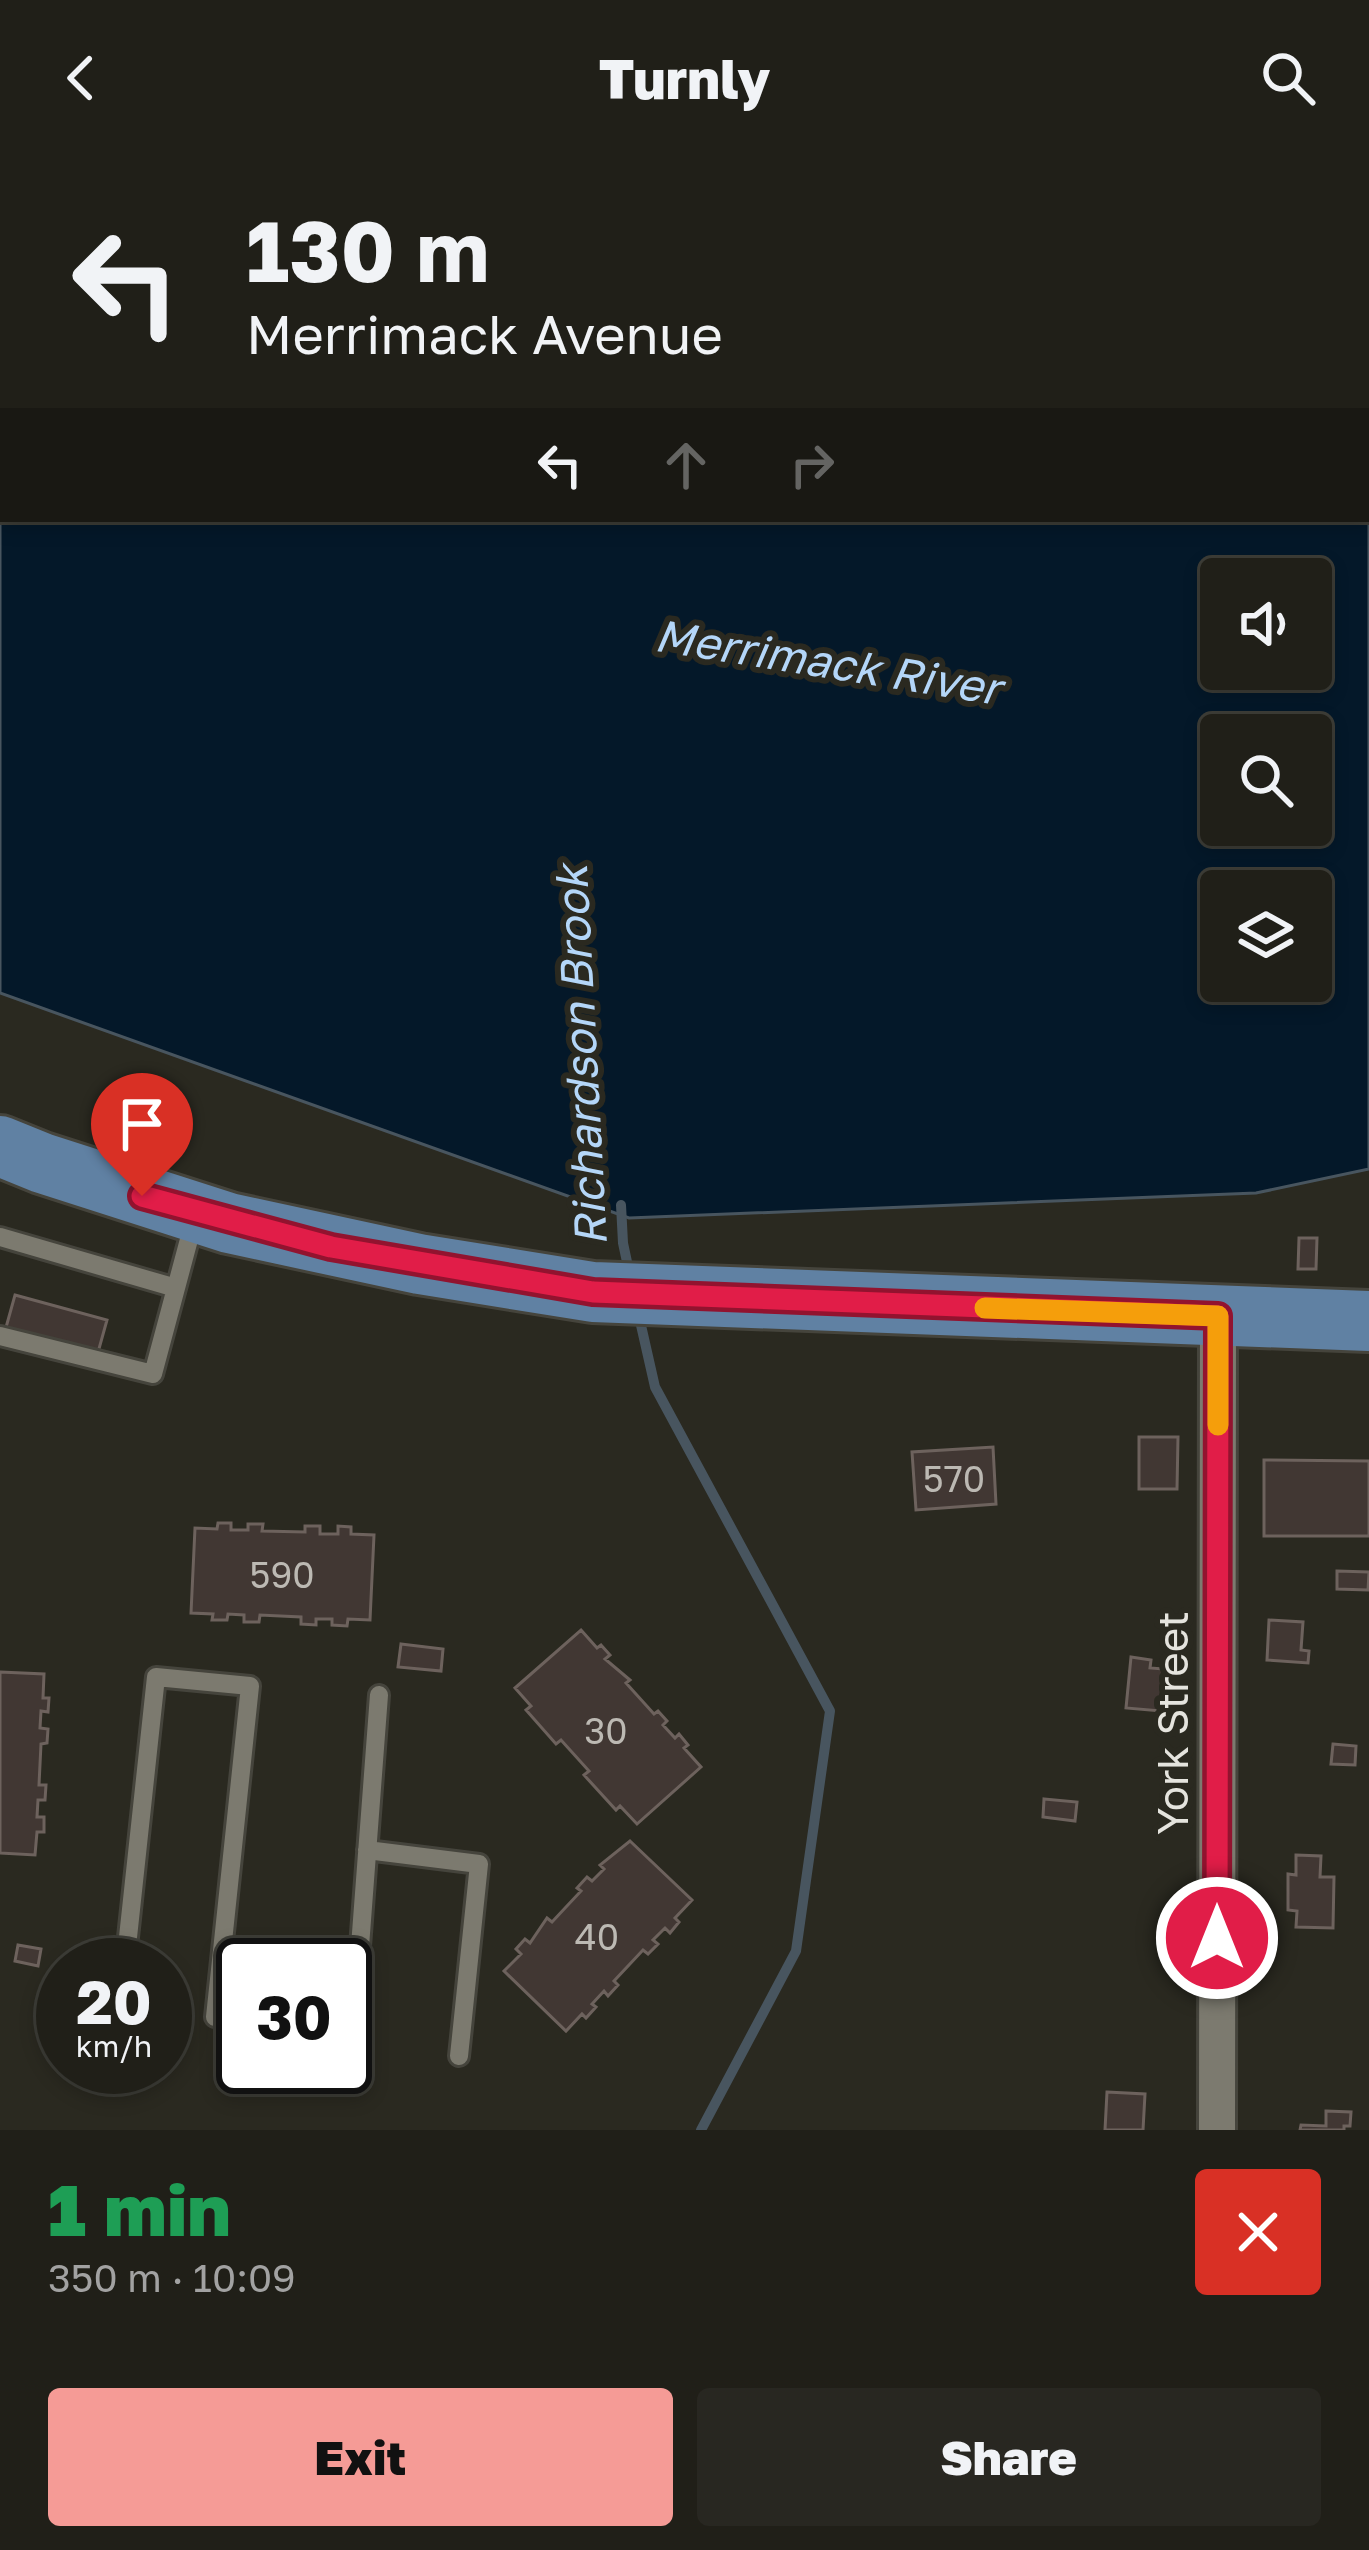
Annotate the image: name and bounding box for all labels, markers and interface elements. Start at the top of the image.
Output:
icon: back [48,45,114,111]
icon: search [1255,45,1321,111]
text: Turnly [599,46,770,111]
text: 130 m [246,200,490,300]
icon: left [48,204,204,360]
text: Merrimack Avenue [246,301,723,366]
icon: left [527,432,593,498]
icon: ahead [653,432,719,498]
icon: right [779,432,845,498]
map controls [1200,558,1332,1002]
button: sound [1200,558,1332,690]
water label: Merrimack River [651,607,1010,716]
button: search [1200,714,1332,846]
water label: Richardson Brook [543,860,617,1248]
button: layers [1200,870,1332,1002]
pin [91,1073,193,1196]
icon: arrive [109,1091,175,1157]
house number: 570 [923,1457,985,1500]
house number: 590 [250,1553,314,1596]
street label: York Street [1147,1611,1197,1835]
house number: 30 [584,1709,628,1752]
position arrow [1154,1875,1280,2001]
house number: 40 [575,1915,619,1958]
speed limit sign: 30 [216,1938,372,2094]
text: 20 [76,1965,152,2037]
text: km/h [76,2028,152,2064]
text: 1 min [48,2165,231,2252]
button: close [1195,2169,1321,2295]
text: 350 m · 10:09 [48,2254,296,2301]
button: Exit [48,2388,673,2526]
button: Share [697,2388,1321,2526]

